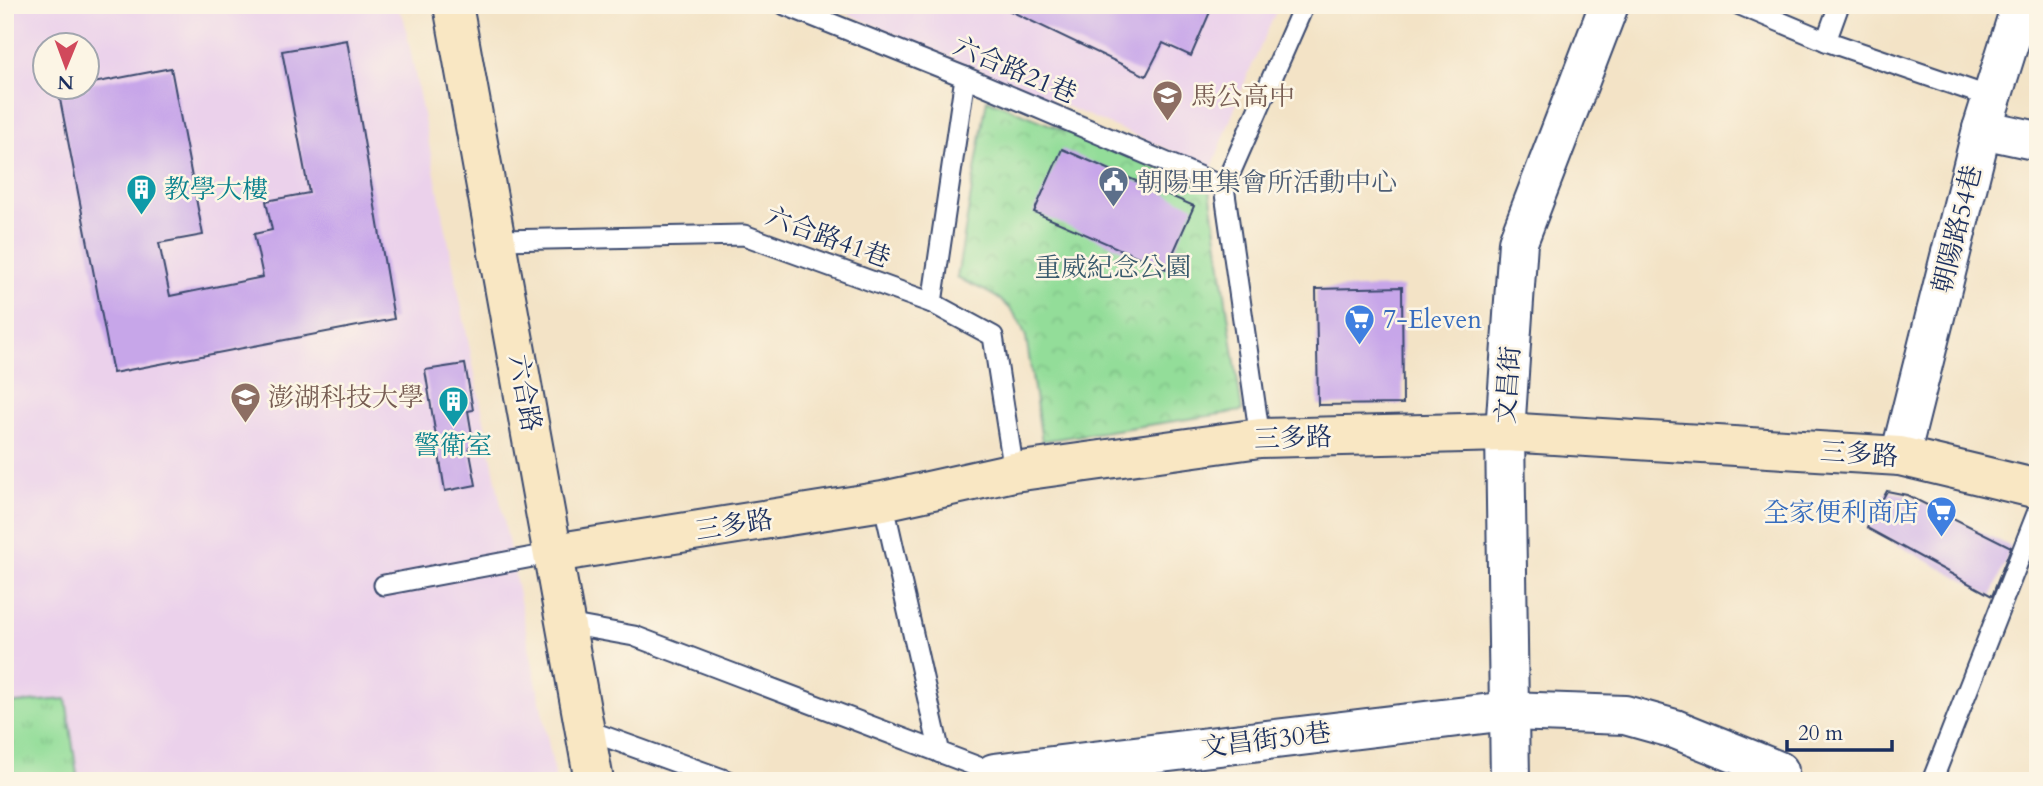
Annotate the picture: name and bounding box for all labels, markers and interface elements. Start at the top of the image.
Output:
street label: 六合路21巷 [948,28,1082,112]
north arrow [32,32,102,102]
text: N [57,69,74,95]
school or university icon: 馬公高中 [1151,79,1185,123]
place label: 馬公高中 [1191,79,1295,114]
street label: 朝陽路54巷 [1924,161,1990,297]
public building icon: 朝陽里集會所活動中心 [1097,165,1131,209]
place label: 朝陽里集會所活動中心 [1137,165,1397,200]
building icon: 教學大樓 [124,172,158,216]
place label: 教學大樓 [164,172,268,207]
street label: 六合路41巷 [761,198,895,276]
park label: 重威紀念公園 [1035,250,1191,285]
supermarket icon: 7-Eleven [1343,302,1377,346]
place label: 7-Eleven [1383,302,1482,337]
street label: 文昌街 [1488,345,1528,425]
street label: 六合路 [501,352,549,434]
school or university icon: 澎湖科技大學 [228,380,262,424]
place label: 澎湖科技大學 [268,380,424,415]
building icon: 警衛室 [436,385,470,429]
street label: 三多路 [1253,419,1333,457]
place label: 警衛室 [414,428,492,463]
street label: 三多路 [1819,434,1899,474]
place label: 全家便利商店 [1763,495,1919,530]
supermarket icon: 全家便利商店 [1925,495,1959,539]
street label: 三多路 [693,502,775,548]
scale bar [1787,709,1892,753]
street label: 文昌街30巷 [1199,715,1333,765]
text: 20 m [1798,719,1843,748]

